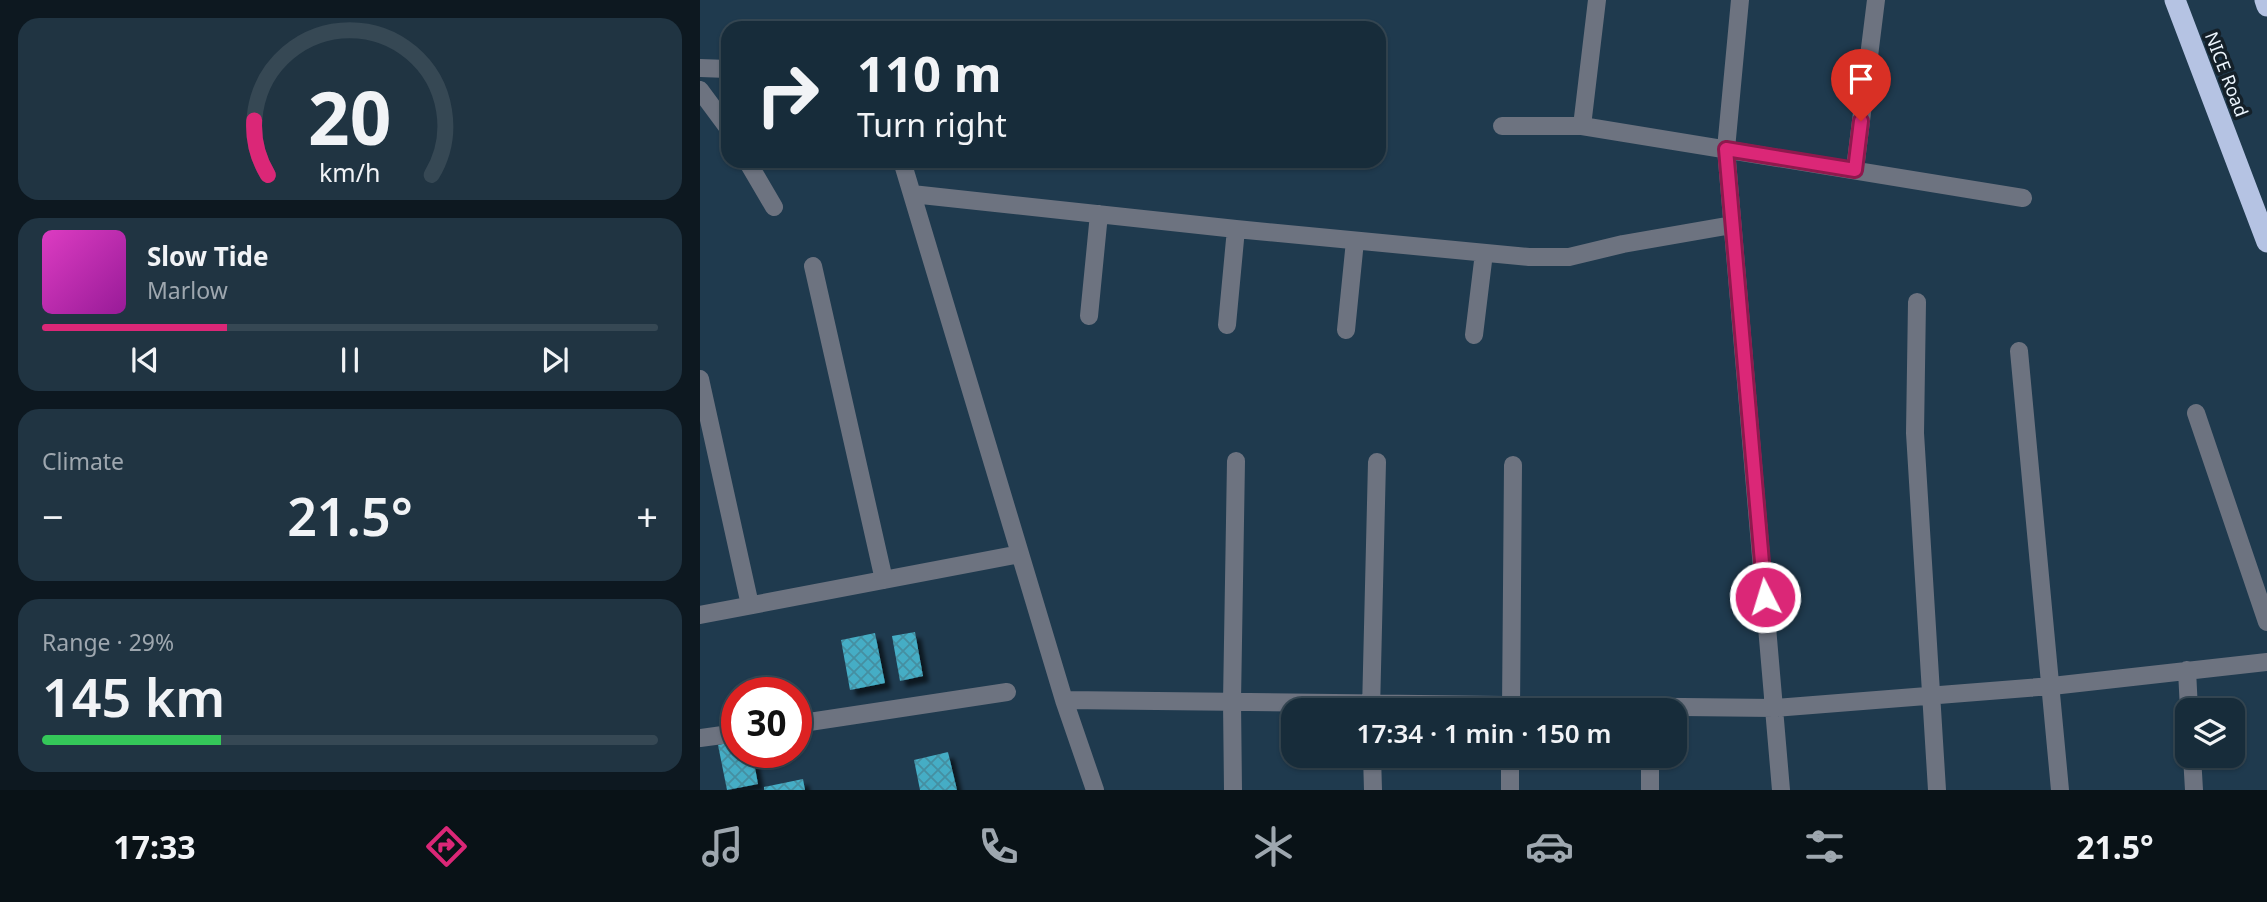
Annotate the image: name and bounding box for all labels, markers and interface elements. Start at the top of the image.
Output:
street label: NICE Road [2200,28,2254,120]
text: 110 m [857,40,1002,106]
icon: right [742,49,833,140]
pin [1831,49,1891,121]
icon: arrive [1842,60,1880,98]
text: 20 [308,67,392,166]
text: Turn right [857,103,1007,146]
text: km/h [319,155,381,189]
text: Slow Tide [147,238,269,274]
text: Marlow [147,274,228,306]
icon: previous [126,341,164,379]
icon: pause [331,341,369,379]
icon: next [536,341,574,379]
text: Climate [42,445,124,477]
text: 21.5° [287,480,413,551]
text: − [42,490,64,542]
text: + [636,490,658,542]
position arrow [1728,560,1802,634]
text: Range · 29% [42,626,174,658]
text: 145 km [42,661,225,732]
speed limit sign: 30 [721,677,812,768]
map controls [2175,698,2245,768]
button: layers [2175,698,2245,768]
text: 17:34 · 1 min · 150 m [1357,715,1611,751]
icon: directions [422,822,471,871]
icon: music [698,822,747,871]
icon: phone [974,822,1023,871]
icon: climate [1249,822,1298,871]
icon: car [1525,822,1574,871]
icon: filters [1800,822,1849,871]
text: 17:33 [113,825,196,868]
text: 21.5° [2076,825,2154,868]

